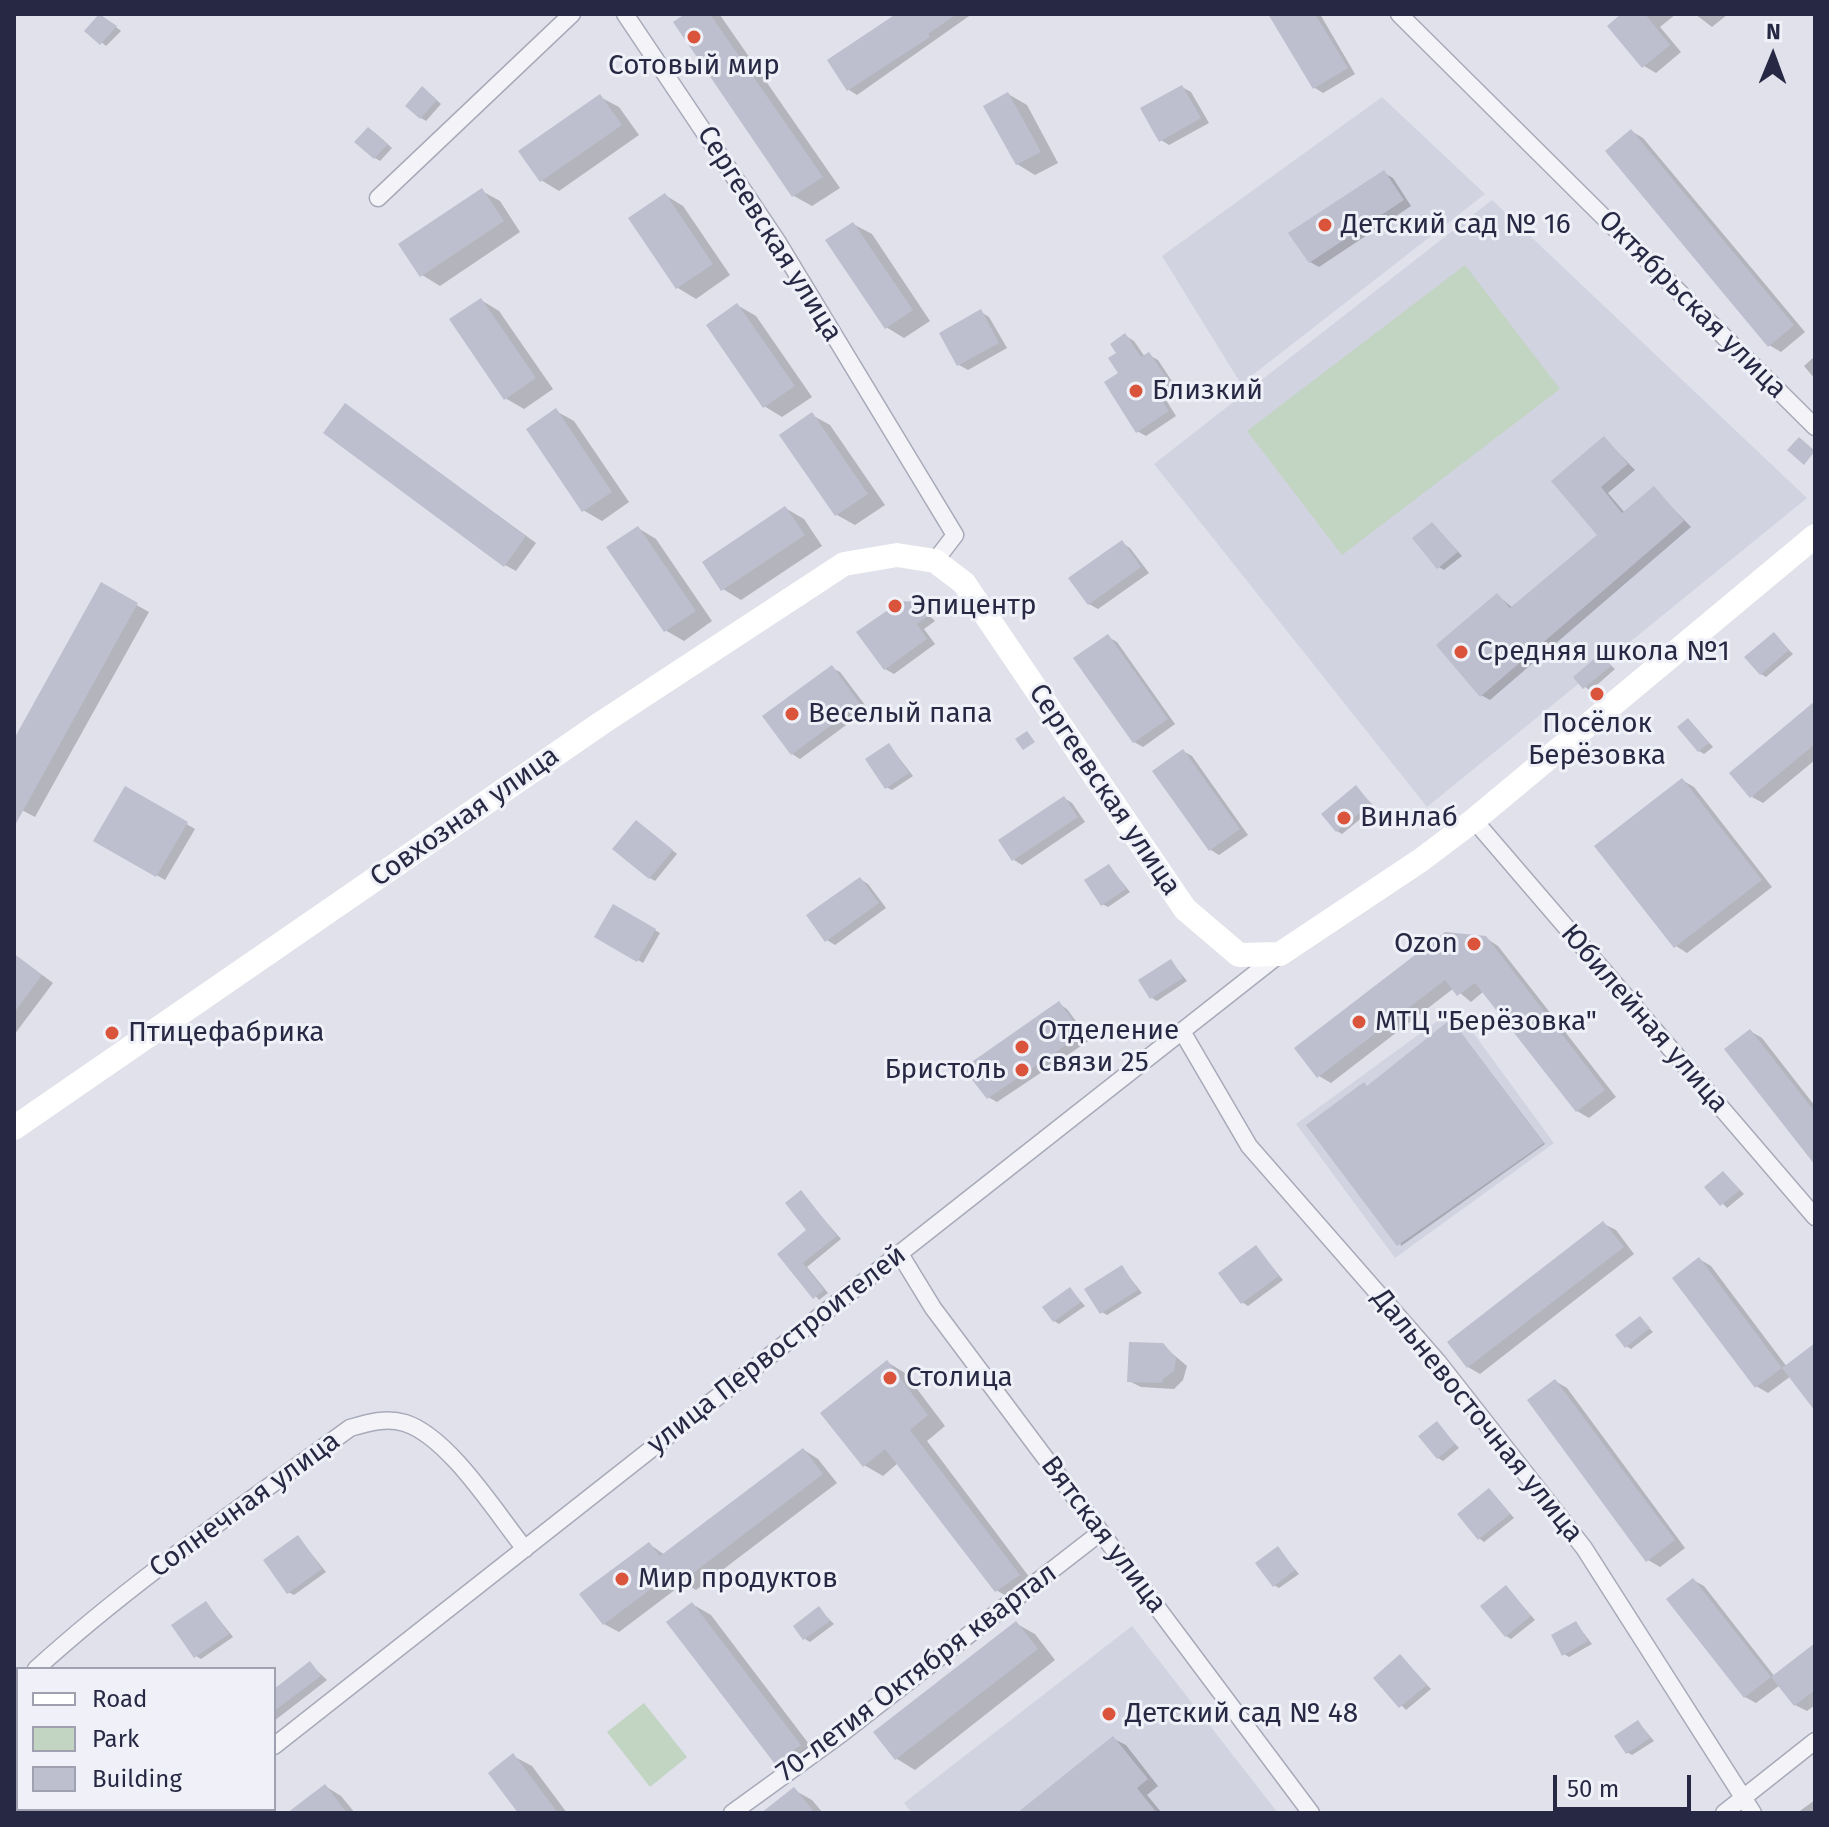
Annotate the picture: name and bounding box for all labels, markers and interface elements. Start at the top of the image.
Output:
north arrow [1733,16,1813,96]
text: N [1766,18,1781,45]
marker: Сотовый мир [685,28,703,46]
place label: Сотовый мир [608,49,780,83]
street label: Сергеевская улица [689,120,849,348]
street label: Октябрьская улица [1591,204,1793,406]
place label: Детский сад № 16 [1341,208,1571,242]
marker: Детский сад № 16 [1316,216,1334,234]
place label: Близкий [1152,374,1263,408]
marker: Близкий [1127,382,1145,400]
place label: Эпицентр [911,589,1037,623]
marker: Эпицентр [886,597,904,615]
place label: Средняя школа №1 [1477,635,1730,669]
marker: Средняя школа №1 [1452,643,1470,661]
street label: Сергеевская улица [1021,678,1187,902]
marker: Посёлок Берёзовка [1588,685,1606,703]
place label: Веселый папа [808,697,992,731]
marker: Веселый папа [783,705,801,723]
place label: Посёлок Берёзовка [1528,707,1666,773]
street label: Совхозная улица [364,739,566,895]
place label: Винлаб [1360,801,1458,835]
marker: Винлаб [1335,809,1353,827]
street label: Юбилейная улица [1553,918,1735,1120]
place label: Ozon [1394,927,1458,961]
marker: Ozon [1465,935,1483,953]
place label: МТЦ "Берёзовка" [1375,1005,1597,1039]
marker: МТЦ "Берёзовка" [1350,1013,1368,1031]
place label: Отделение связи 25 [1038,1014,1179,1080]
place label: Птицефабрика [128,1016,324,1050]
marker: Птицефабрика [103,1024,121,1042]
marker: Отделение связи 25 [1013,1038,1031,1056]
place label: Бристоль [884,1053,1006,1087]
marker: Бристоль [1013,1061,1031,1079]
street label: улица Первостроителей [641,1239,913,1461]
street label: Дальневосточная улица [1364,1282,1590,1550]
place label: Столица [906,1361,1013,1395]
marker: Столица [881,1369,899,1387]
street label: Солнечная улица [143,1425,347,1585]
street label: Вятская улица [1033,1450,1173,1620]
street label: 70-летия Октября квартал [770,1557,1064,1789]
place label: Мир продуктов [638,1562,838,1596]
marker: Мир продуктов [613,1570,631,1588]
legend [16,1667,276,1811]
text: Road [92,1685,147,1713]
place label: Детский сад № 48 [1125,1697,1358,1731]
marker: Детский сад № 48 [1100,1705,1118,1723]
text: Park [92,1725,139,1753]
scale bar [1557,1759,1695,1809]
text: Building [92,1765,182,1793]
text: 50 m [1567,1775,1619,1803]

